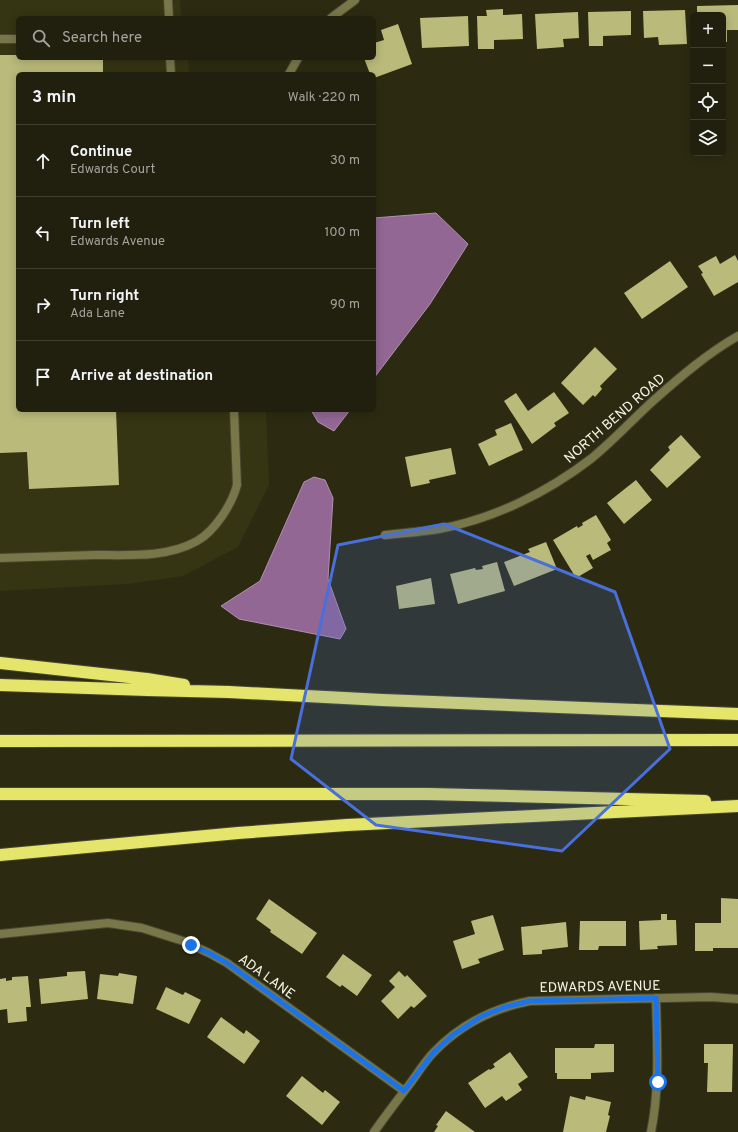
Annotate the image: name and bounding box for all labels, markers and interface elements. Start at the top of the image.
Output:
map controls [690,12,726,156]
button: + [690,12,726,48]
search box [16,16,376,60]
icon: search [30,27,52,49]
text: Search here [62,29,142,48]
button: − [690,48,726,84]
button: locate [690,84,726,120]
text: 3 min [32,87,76,109]
text: Walk · 220 m [288,90,360,106]
button: layers [690,120,726,156]
text: Continue [70,143,132,162]
icon: ahead [32,150,54,172]
text: 30 m [330,153,360,169]
text: Edwards Court [70,162,155,178]
text: Turn left [70,215,130,234]
icon: left [32,222,54,244]
text: 100 m [324,225,360,241]
text: Edwards Avenue [70,234,165,250]
text: Turn right [70,287,139,306]
icon: right [32,294,54,316]
text: 90 m [330,297,360,313]
text: Ada Lane [70,306,125,322]
icon: arrive [32,366,54,388]
text: Arrive at destination [70,367,213,386]
street label: NORTH BEND ROAD [561,371,669,468]
route end [182,936,200,954]
street label: ADA LANE [234,951,298,1003]
street label: EDWARDS AVENUE [539,978,661,997]
route start [649,1073,667,1091]

